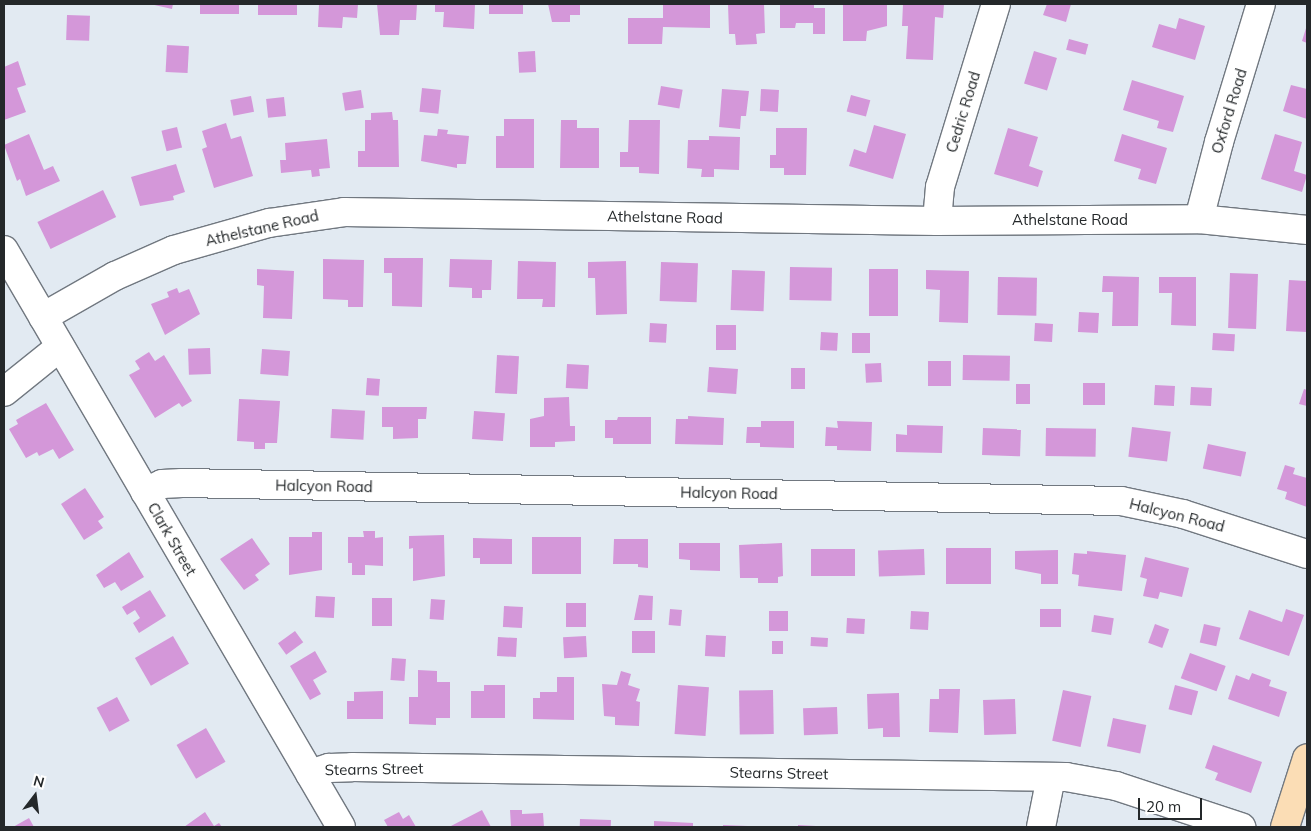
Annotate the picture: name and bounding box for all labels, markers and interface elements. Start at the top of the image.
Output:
street label: Oxford Road [1208,66,1250,156]
street label: Cedric Road [942,69,984,155]
street label: Athelstane Road [204,206,320,250]
street label: Athelstane Road [607,207,723,227]
street label: Athelstane Road [1012,211,1128,229]
street label: Halcyon Road [275,476,373,496]
street label: Halcyon Road [680,483,778,503]
street label: Halcyon Road [1128,494,1226,536]
street label: Clark Street [144,499,200,579]
street label: Stearns Street [324,759,424,779]
street label: Stearns Street [729,763,829,783]
north arrow [10,771,60,821]
text: N [31,771,46,792]
scale bar [1141,788,1205,820]
text: 20 m [1146,797,1181,816]

